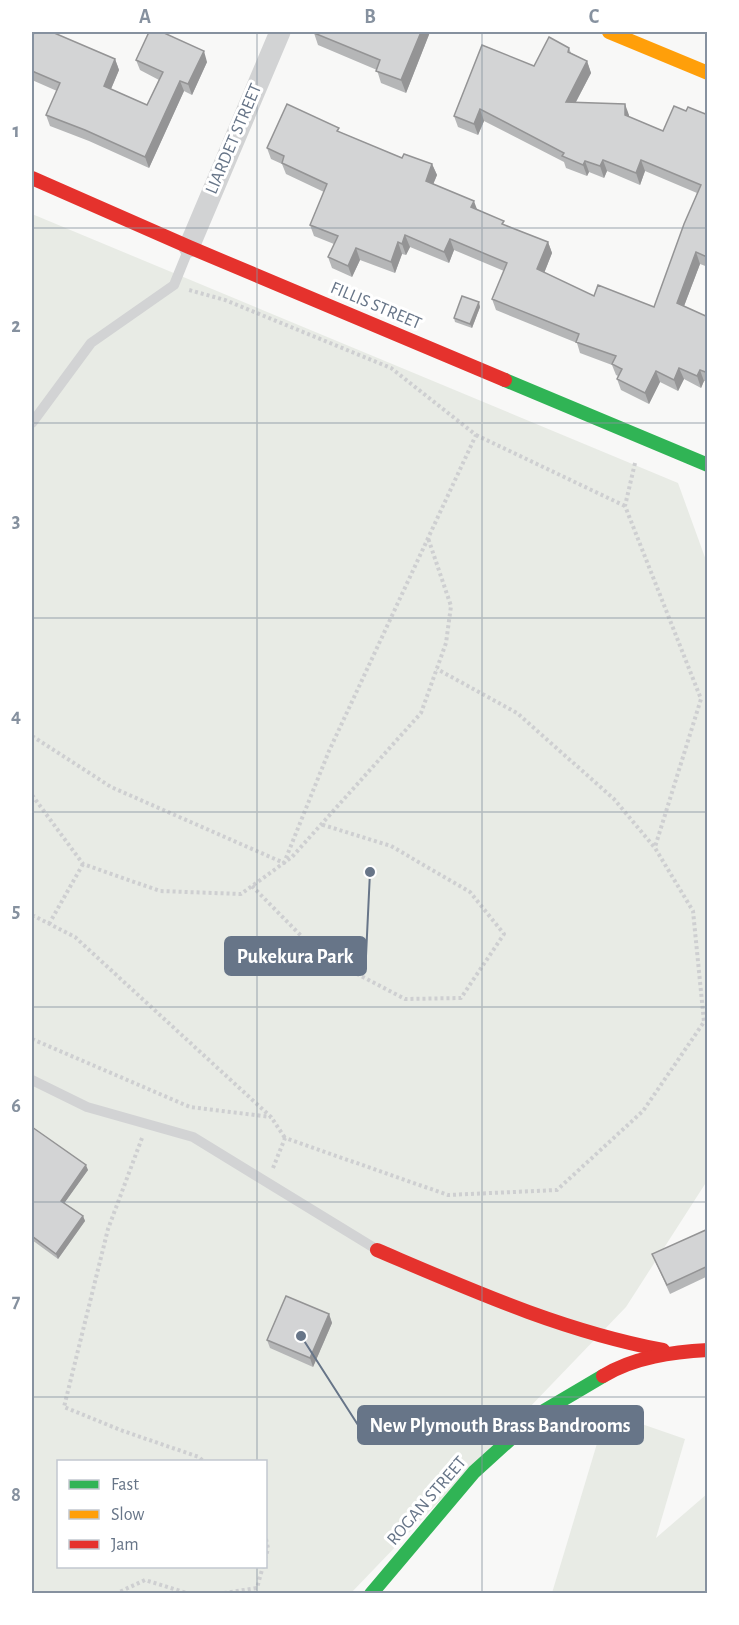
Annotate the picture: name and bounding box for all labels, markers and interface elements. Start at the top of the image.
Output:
text: A [139,7,151,27]
text: B [364,7,376,27]
text: C [589,7,600,27]
street label: LIARDET STREET [203,81,265,197]
text: 1 [12,121,20,141]
street label: FILLIS STREET [328,279,424,333]
text: 2 [11,316,21,336]
text: 3 [12,511,20,531]
text: 4 [11,706,21,726]
text: 5 [12,901,20,921]
callout: Pukekura Park [225,937,366,975]
text: Pukekura Park [237,947,353,967]
text: 6 [11,1096,21,1116]
text: 7 [12,1291,21,1311]
callout: New Plymouth Brass Bandrooms [358,1406,643,1444]
text: New Plymouth Brass Bandrooms [370,1416,631,1436]
street label: ROGAN STREET [384,1453,470,1549]
legend [57,1460,267,1568]
text: Fast [111,1476,139,1494]
text: 8 [11,1485,21,1505]
text: Slow [111,1506,144,1524]
text: Jam [111,1536,139,1554]

